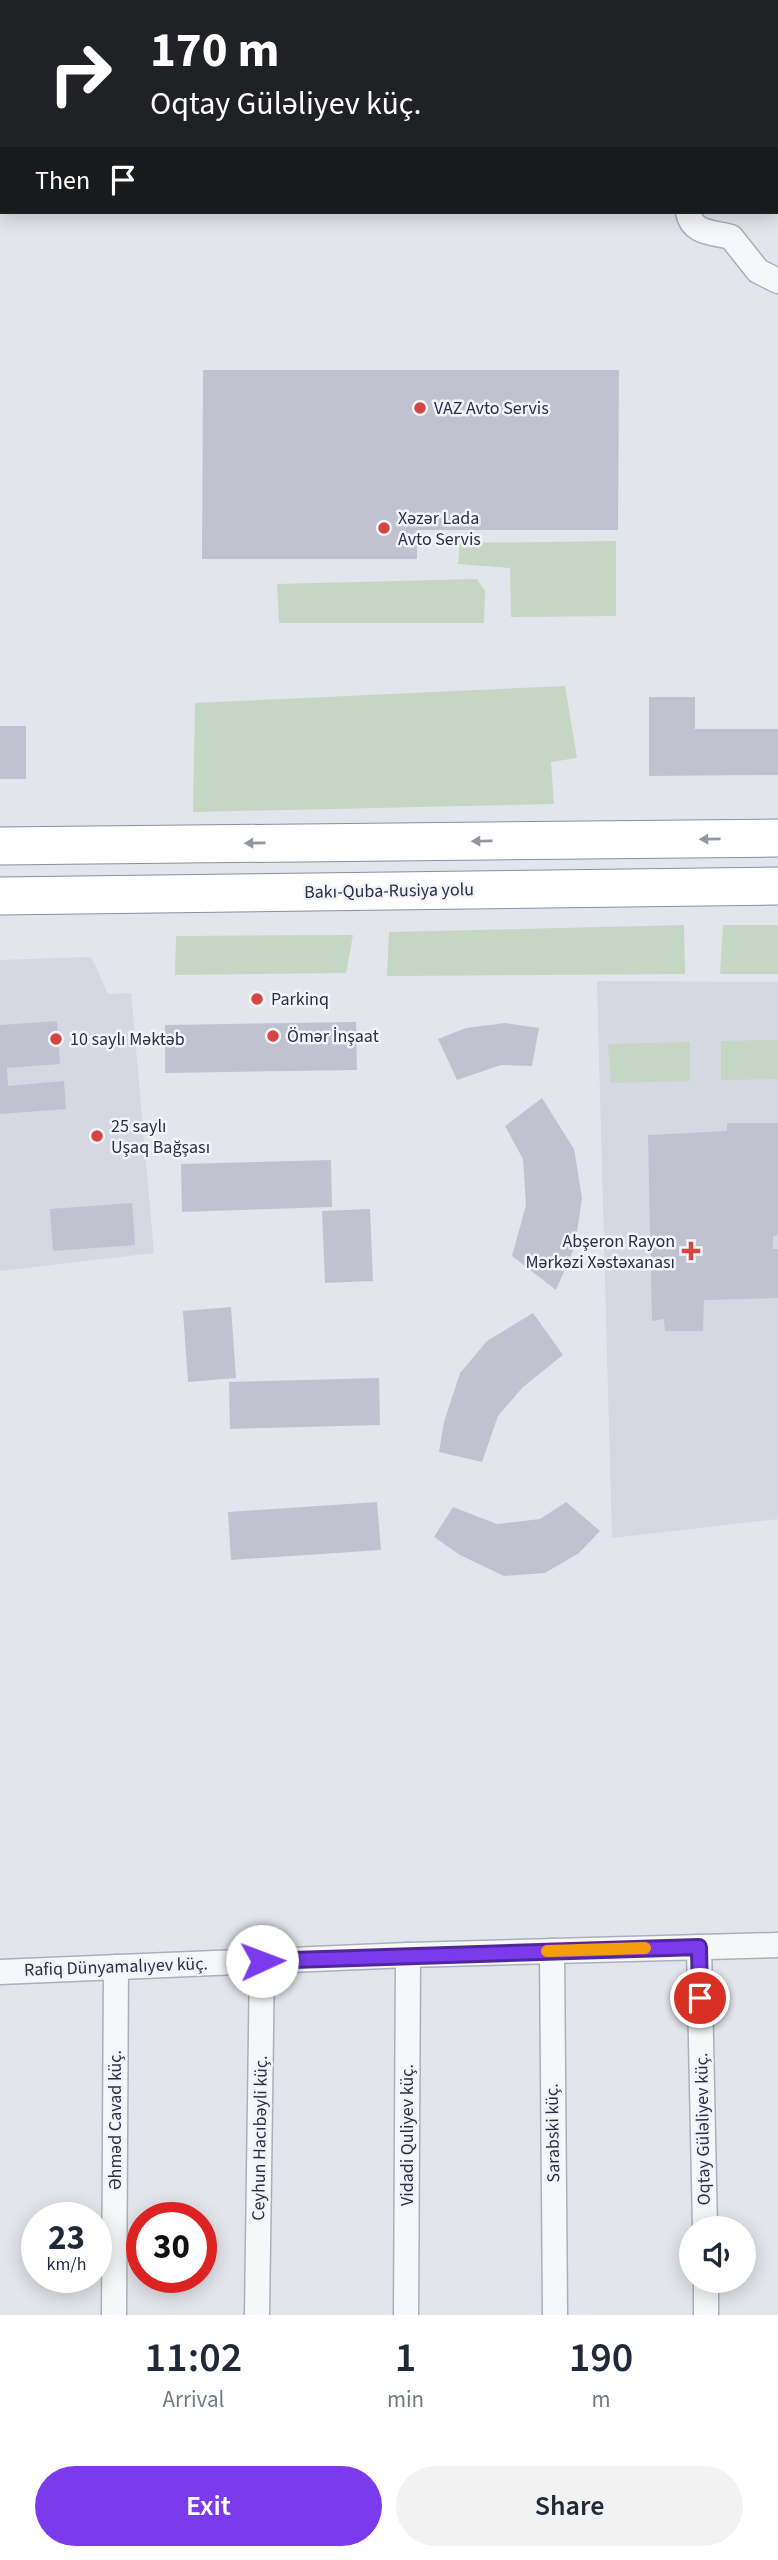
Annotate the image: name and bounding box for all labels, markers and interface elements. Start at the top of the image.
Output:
text: 170 m [150,16,279,86]
icon: right [35,28,126,119]
text: Oqtay Güləliyev küç. [150,81,421,127]
icon: arrive [104,161,142,199]
text: Then [35,162,90,199]
place label: VAZ Avto Servis [434,396,549,421]
marker: VAZ Avto Servis [412,400,428,416]
place label: Xəzər Lada Avto Servis [398,506,481,552]
marker: Xəzər Lada Avto Servis [376,520,392,536]
one-way arrow [699,833,721,845]
one-way arrow [471,835,493,847]
one-way arrow [244,837,266,849]
street label: Bakı-Quba-Rusiya yolu [304,877,474,905]
place label: Parkinq [271,987,329,1012]
marker: Parkinq [249,991,265,1007]
place label: Ömər İnşaat [287,1024,379,1049]
place label: 10 saylı Məktəb [70,1027,185,1052]
marker: Ömər İnşaat [265,1028,281,1044]
marker: 10 saylı Məktəb [48,1031,64,1047]
place label: 25 saylı Uşaq Bağşası [111,1114,210,1160]
marker: 25 saylı Uşaq Bağşası [89,1128,105,1144]
place label: Abşeron Rayon Mərkəzi Xəstəxanası [526,1229,675,1275]
marker: Abşeron Rayon Mərkəzi Xəstəxanası [681,1241,701,1261]
position arrow [225,1924,299,1998]
street label: Rafiq Dünyamalıyev küç. [24,1951,208,1983]
pin [670,1968,730,2028]
icon: arrive [681,1979,719,2017]
street label: Əhməd Cavad küç. [103,2050,128,2190]
street label: Oqtay Güləliyev küç. [689,2052,717,2206]
street label: Ceyhun Hacıbəyli küç. [246,2055,274,2221]
street label: Vidadi Quliyev küç. [395,2064,420,2206]
street label: Sarabski küç. [540,2083,566,2183]
speed limit sign: 30 [126,2202,217,2293]
text: 23 [48,2213,85,2263]
map controls [679,2216,756,2293]
button: sound [679,2216,756,2293]
text: km/h [47,2252,86,2277]
text: 11:02 [145,2328,242,2388]
text: 1 [395,2328,416,2388]
text: 190 [569,2328,633,2388]
text: Arrival [163,2383,224,2416]
text: min [387,2383,424,2416]
text: m [592,2383,611,2416]
button: Exit [35,2466,382,2546]
button: Share [396,2466,743,2546]

